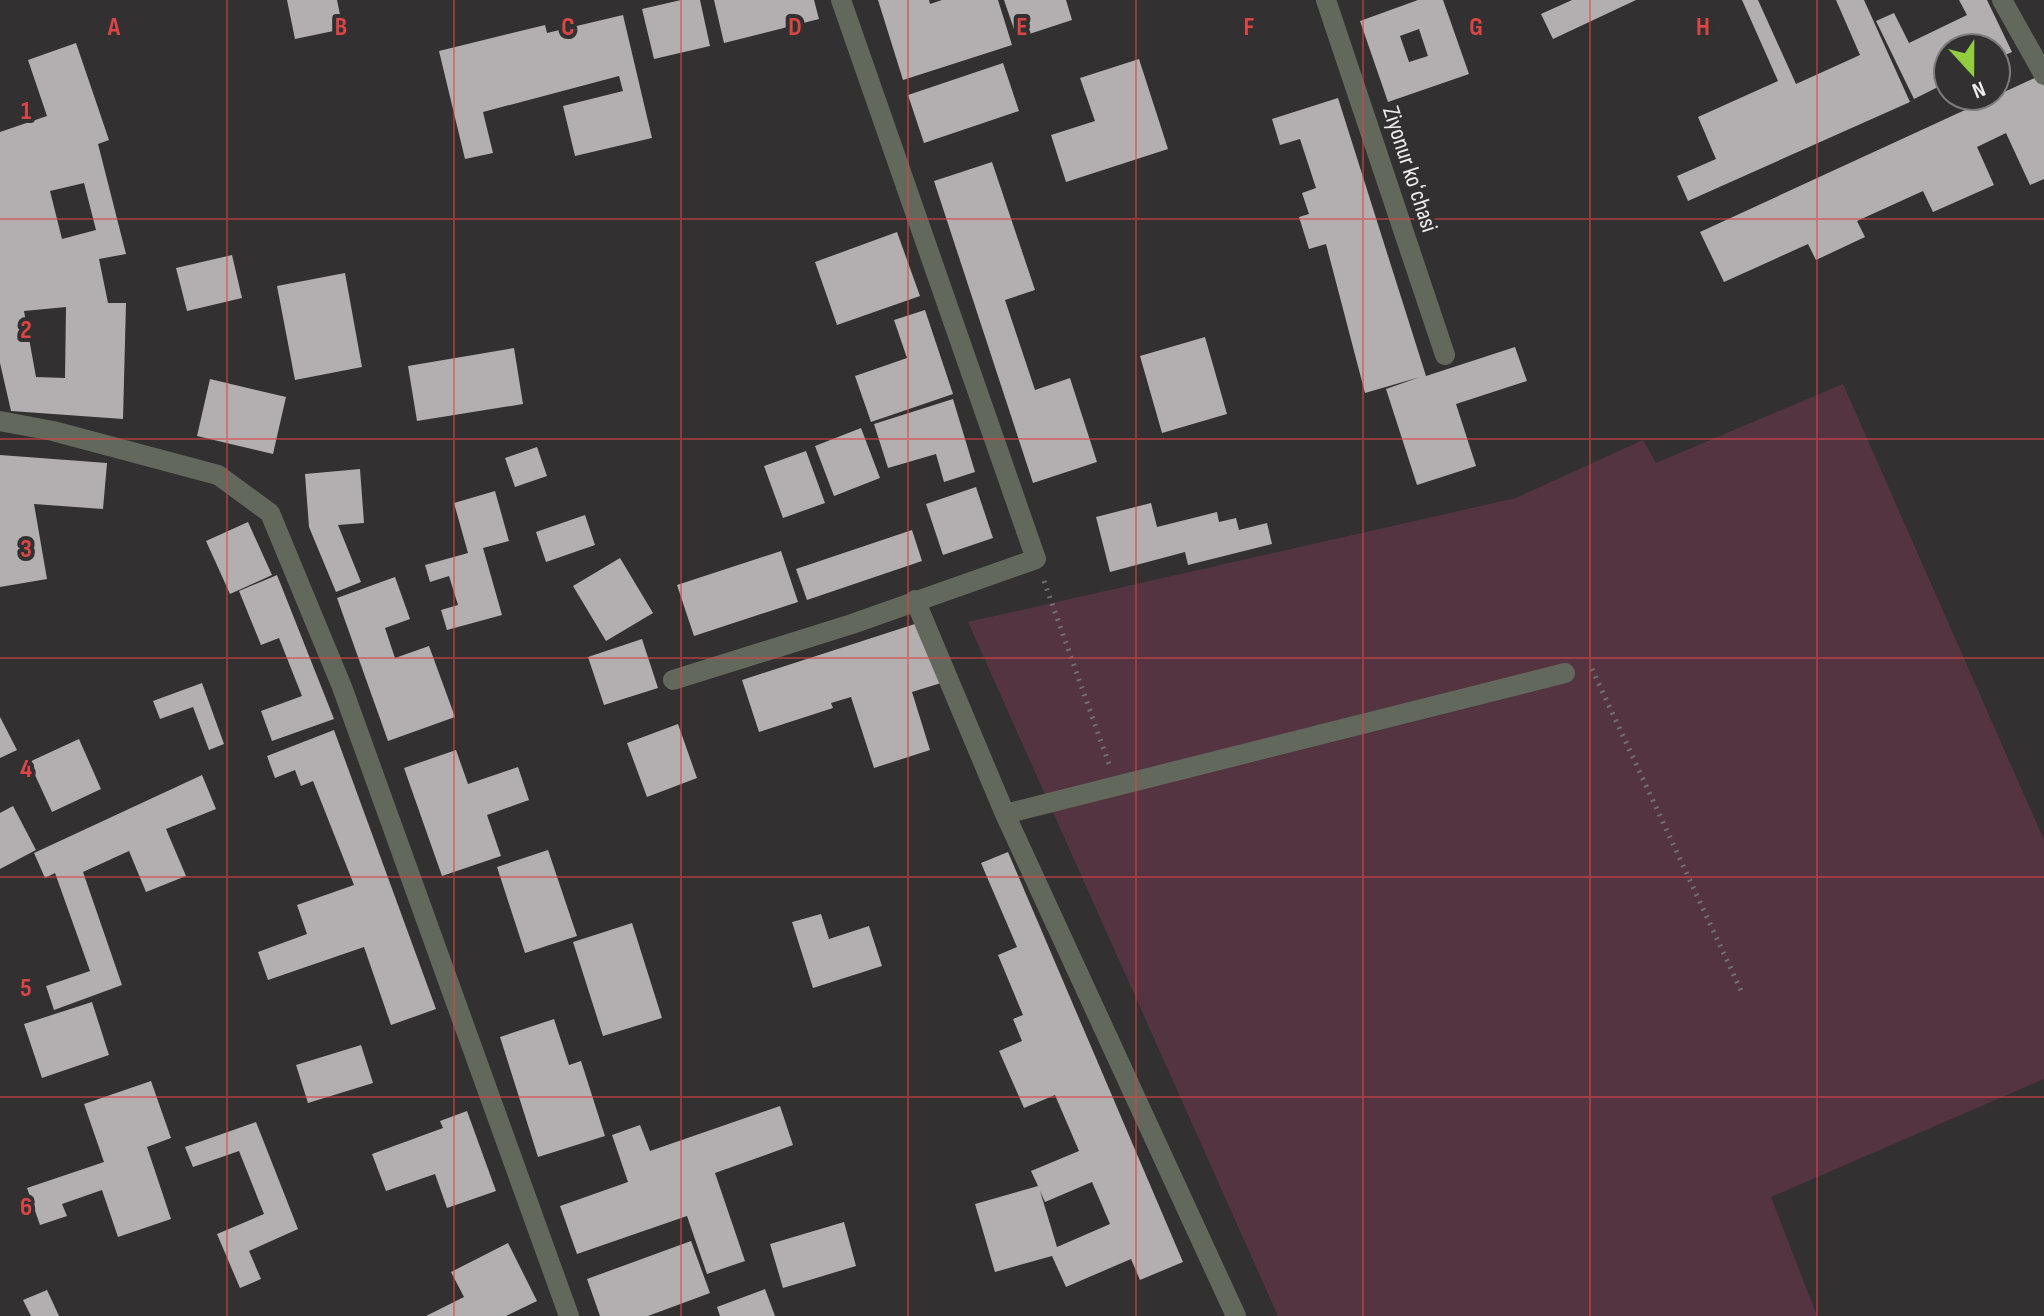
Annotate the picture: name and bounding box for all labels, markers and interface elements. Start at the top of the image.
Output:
text: A [107,12,121,43]
text: B [335,12,347,43]
text: C [561,12,575,43]
text: D [788,12,802,43]
text: E [1016,12,1028,43]
text: F [1244,12,1255,43]
text: G [1469,12,1483,43]
text: H [1696,12,1710,43]
north arrow [1932,32,2012,112]
text: N [1968,75,1989,104]
text: 1 [21,96,31,127]
street label: Ziyonur koʻchasi [1376,102,1444,236]
text: 2 [20,315,32,346]
text: 3 [20,534,32,565]
text: 4 [20,754,32,785]
text: 5 [20,973,32,1004]
text: 6 [20,1192,32,1223]

